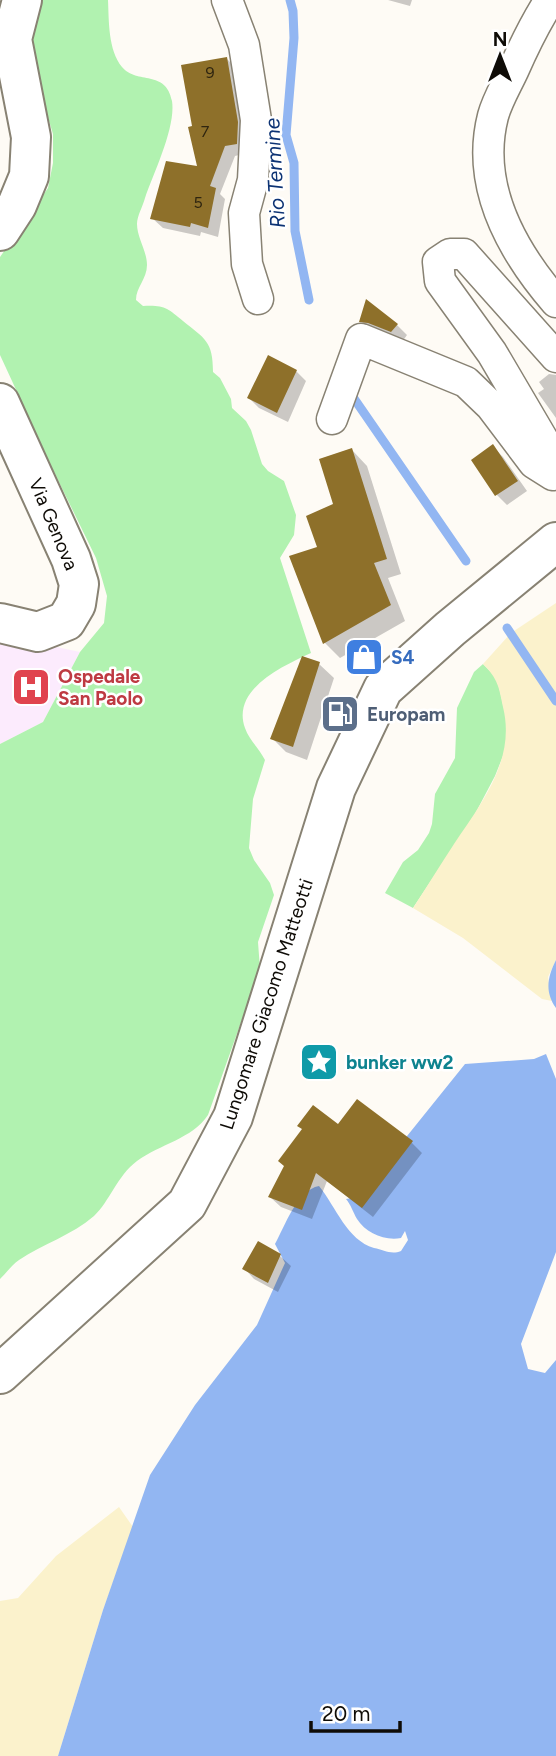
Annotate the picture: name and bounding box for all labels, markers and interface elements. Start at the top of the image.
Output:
north arrow [465,21,535,91]
text: N [493,28,507,51]
house number: 9 [205,63,215,82]
water label: Rio Termine [259,117,290,229]
house number: 7 [201,122,210,141]
house number: 5 [193,193,203,212]
street label: Via Genova [24,475,83,574]
shop icon: S4 [343,636,385,678]
place label: S4 [391,646,415,669]
place label: Ospedale San Paolo [58,665,143,710]
hospital icon: Ospedale San Paolo [10,666,52,708]
fuel station icon: Europam [319,693,361,735]
place label: Europam [367,703,445,726]
street label: Lungomare Giacomo Matteotti [215,876,318,1133]
place icon: bunker ww2 [298,1041,340,1083]
place label: bunker ww2 [346,1051,454,1074]
scale bar [311,1690,400,1734]
text: 20 m [322,1701,370,1726]

